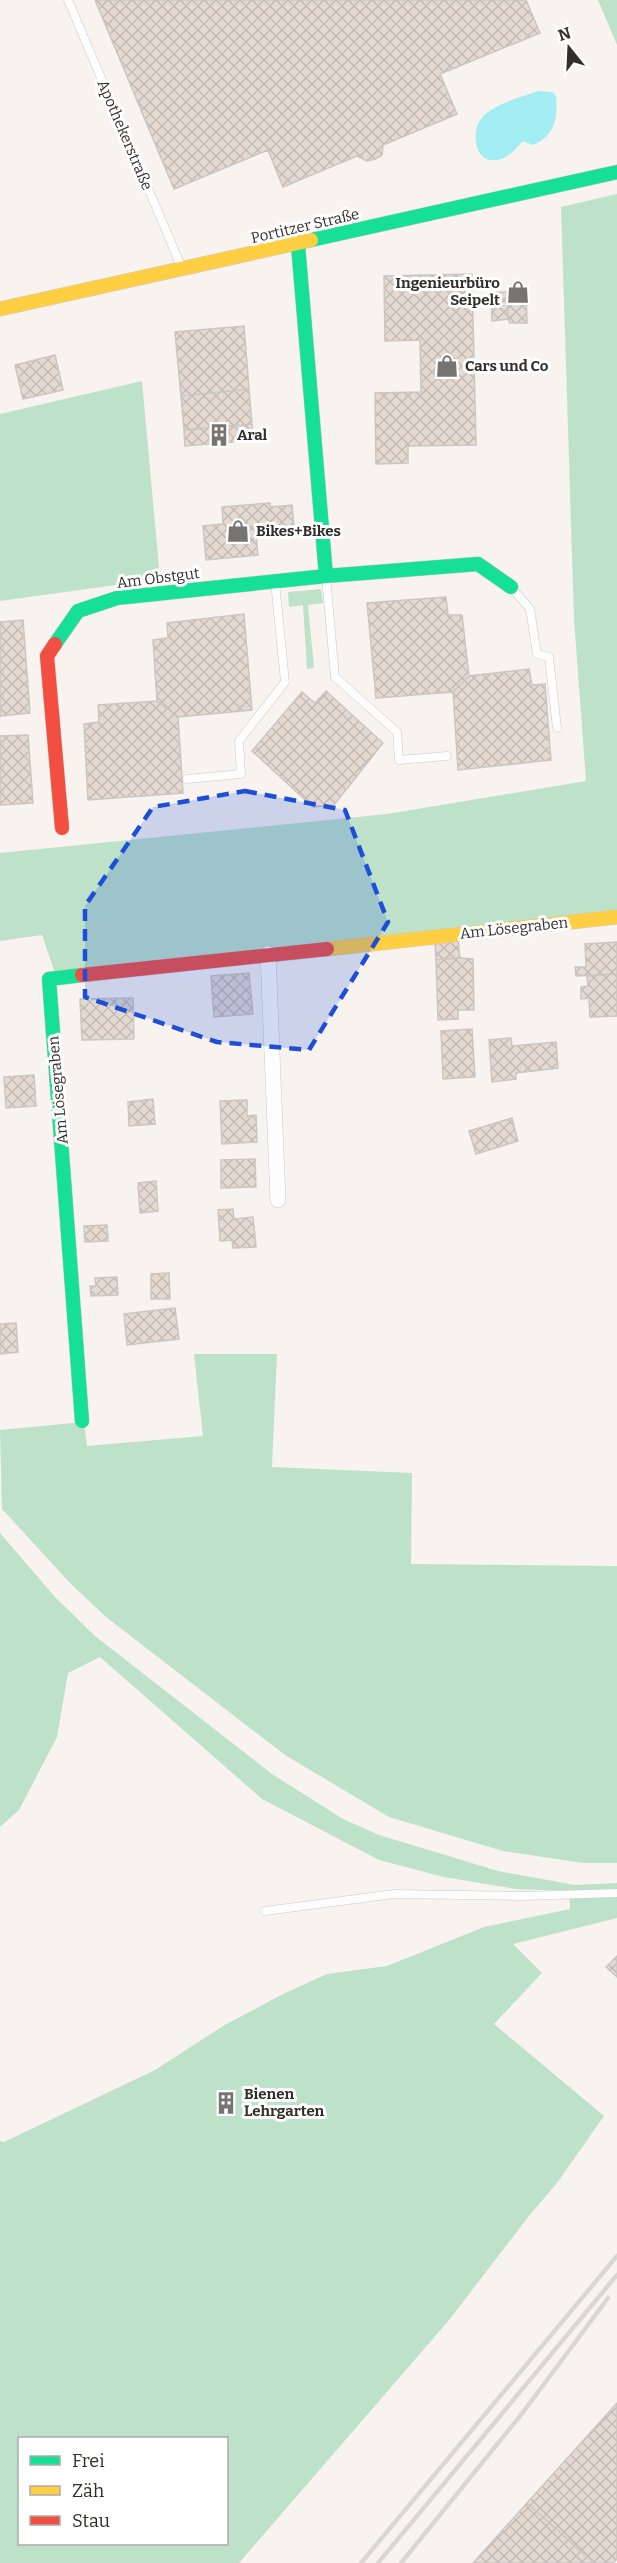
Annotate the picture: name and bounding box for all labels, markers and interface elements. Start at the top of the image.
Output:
north arrow [539,18,599,78]
text: N [556,23,573,45]
street label: Apothekerstraße [94,77,156,193]
street label: Portitzer Straße [249,205,361,247]
place label: Ingenieurbüro Seipelt [396,274,500,309]
shop icon: Ingenieurbüro Seipelt [505,279,531,305]
shop icon: Cars und Co [434,353,460,379]
place label: Cars und Co [465,357,549,375]
building icon: Aral [206,422,232,448]
place label: Aral [237,426,268,444]
shop icon: Bikes+Bikes [225,518,251,544]
place label: Bikes+Bikes [256,522,341,540]
street label: Am Obstgut [116,564,201,592]
street label: Am Lösegraben [459,913,569,943]
street label: Am Lösegraben [44,1035,72,1145]
place label: Bienen Lehrgarten [244,2085,325,2120]
building icon: Bienen Lehrgarten [213,2090,239,2116]
legend [18,2437,228,2545]
text: Frei [72,2450,105,2472]
text: Zäh [72,2480,104,2502]
text: Stau [72,2510,110,2532]

